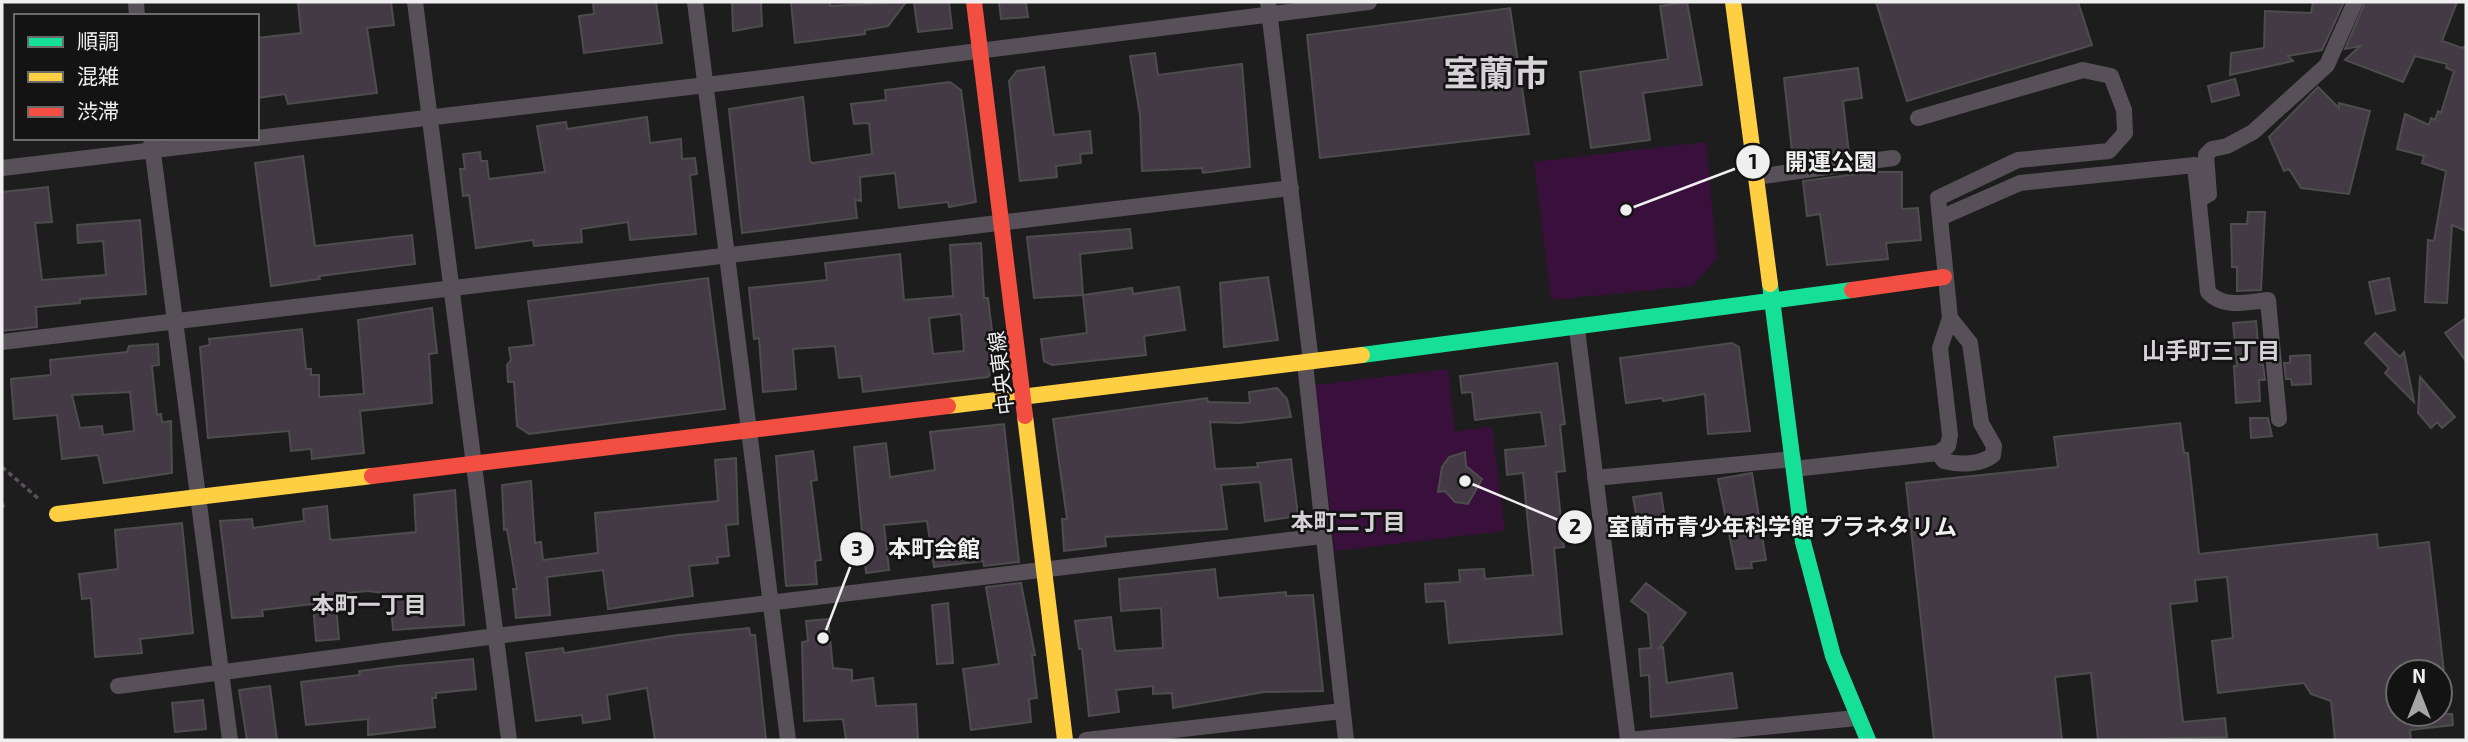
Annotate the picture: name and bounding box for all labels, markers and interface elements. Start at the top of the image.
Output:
legend [14,14,259,140]
text: 順調 [77,28,119,53]
district label: 室蘭市 [1443,51,1549,93]
text: 混雑 [77,63,119,88]
text: 渋滞 [77,98,119,123]
callout: 開運公園 [1736,140,1891,184]
text: 開運公園 [1785,147,1877,175]
text: 1 [1748,148,1758,173]
street label: 中央東線 [982,330,1018,416]
district label: 山手町三丁目 [2142,336,2280,364]
callout: 室蘭市青少年科学館 プラネタリム [1558,505,1971,549]
district label: 本町二丁目 [1291,507,1406,535]
text: 室蘭市青少年科学館 プラネタリム [1607,512,1957,540]
text: 2 [1569,513,1581,538]
callout: 本町会館 [839,527,994,571]
text: 本町会館 [888,534,980,562]
text: 3 [851,535,863,560]
district label: 本町一丁目 [312,590,427,618]
north arrow [2384,658,2454,728]
text: N [2412,664,2426,687]

